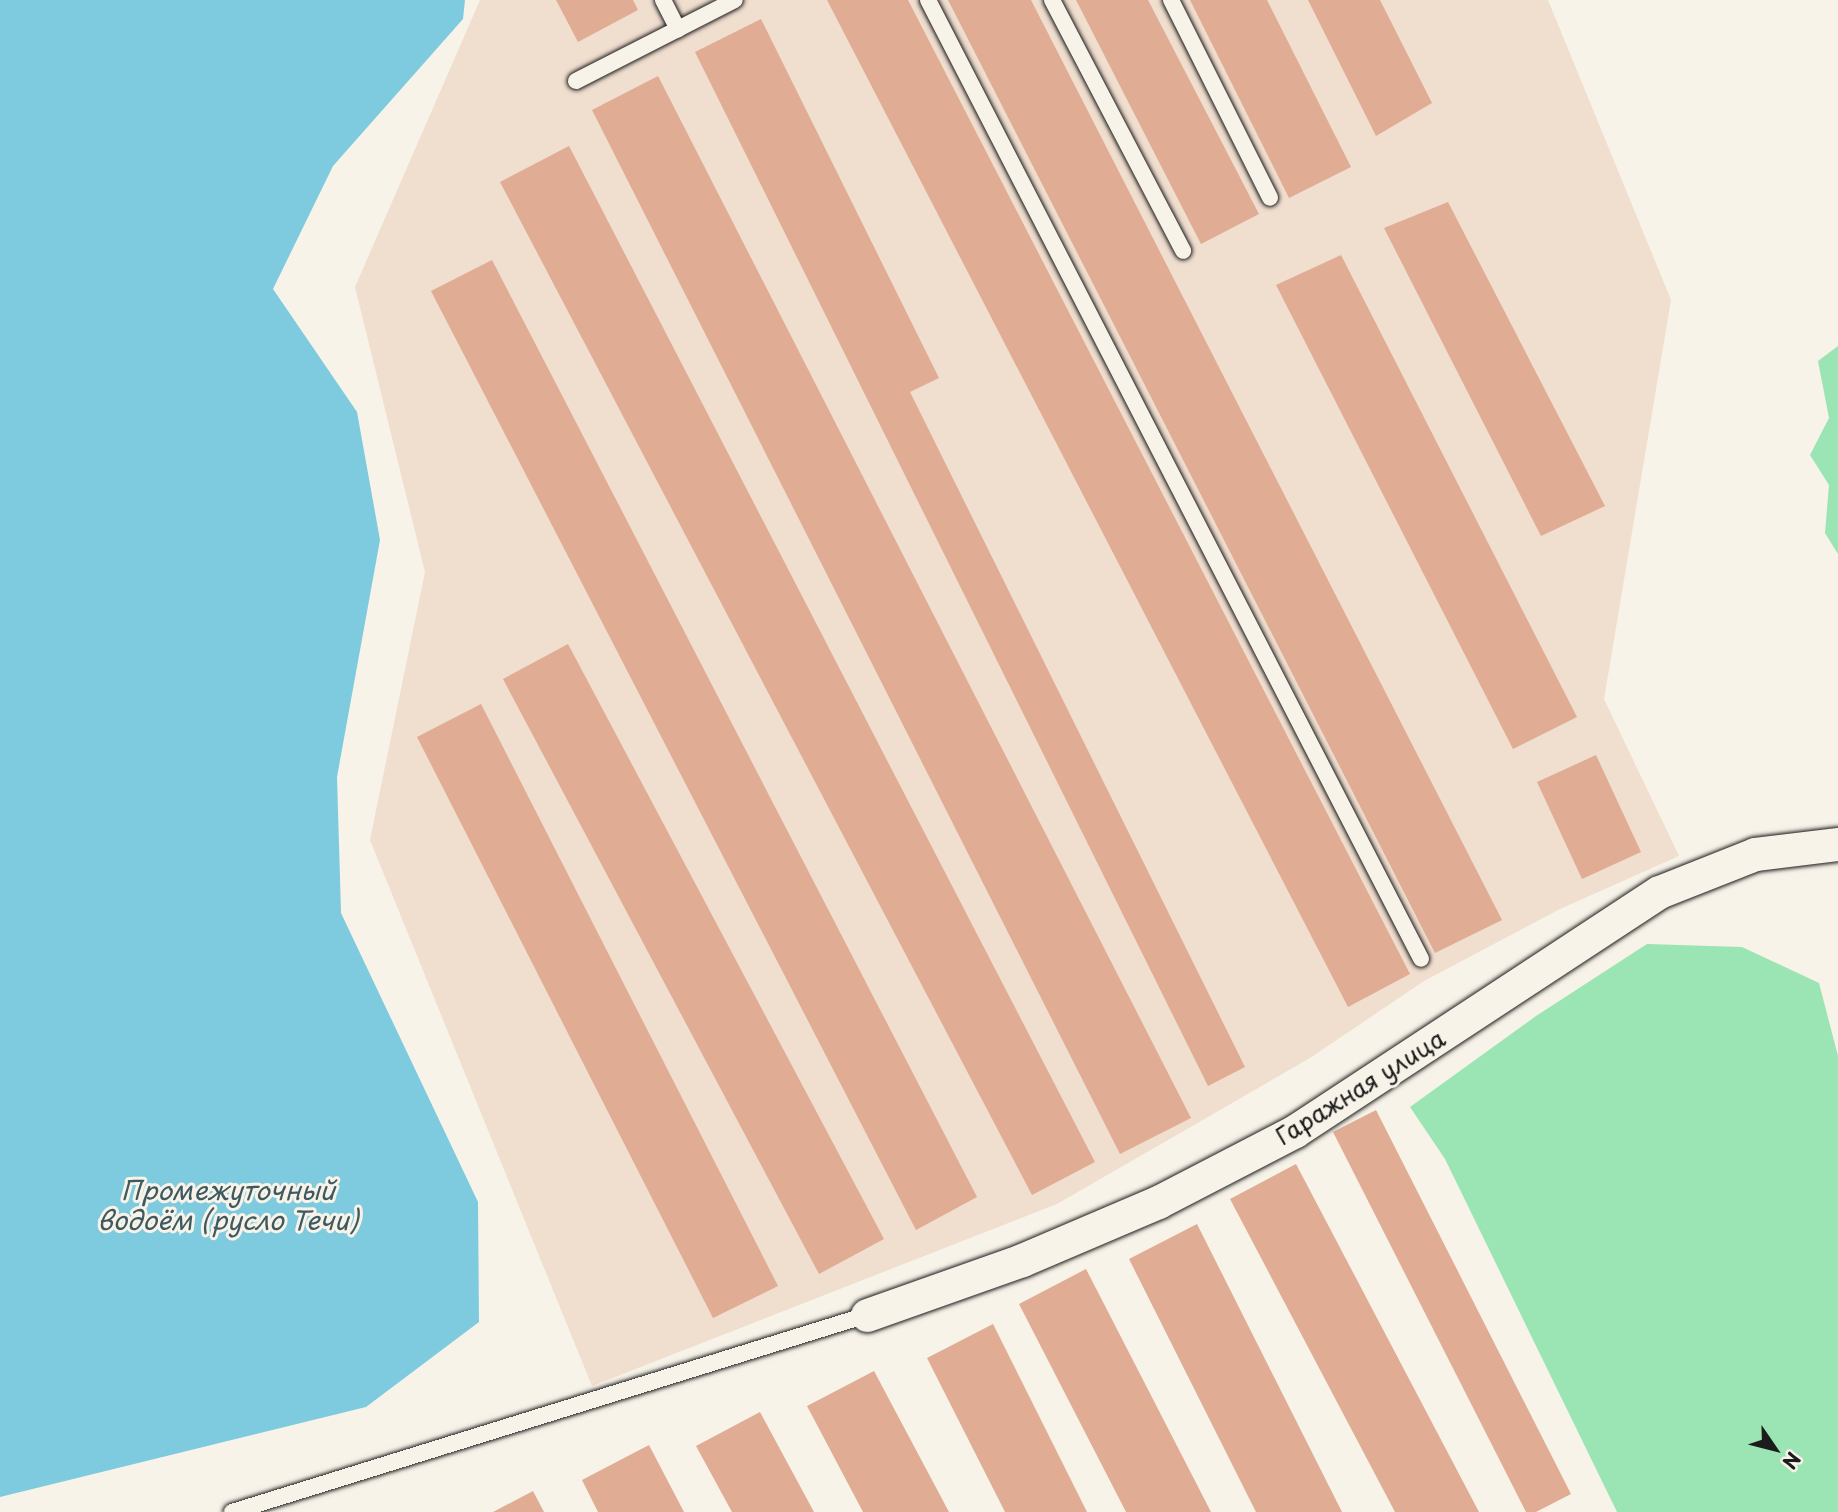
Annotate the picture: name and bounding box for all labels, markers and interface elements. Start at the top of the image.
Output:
street label: Гаражная улица [1269,1023,1451,1151]
water label: Промежуточный водоём (русло Течи) [97,1174,359,1236]
north arrow [1740,1414,1810,1484]
text: N [1776,1447,1808,1475]

